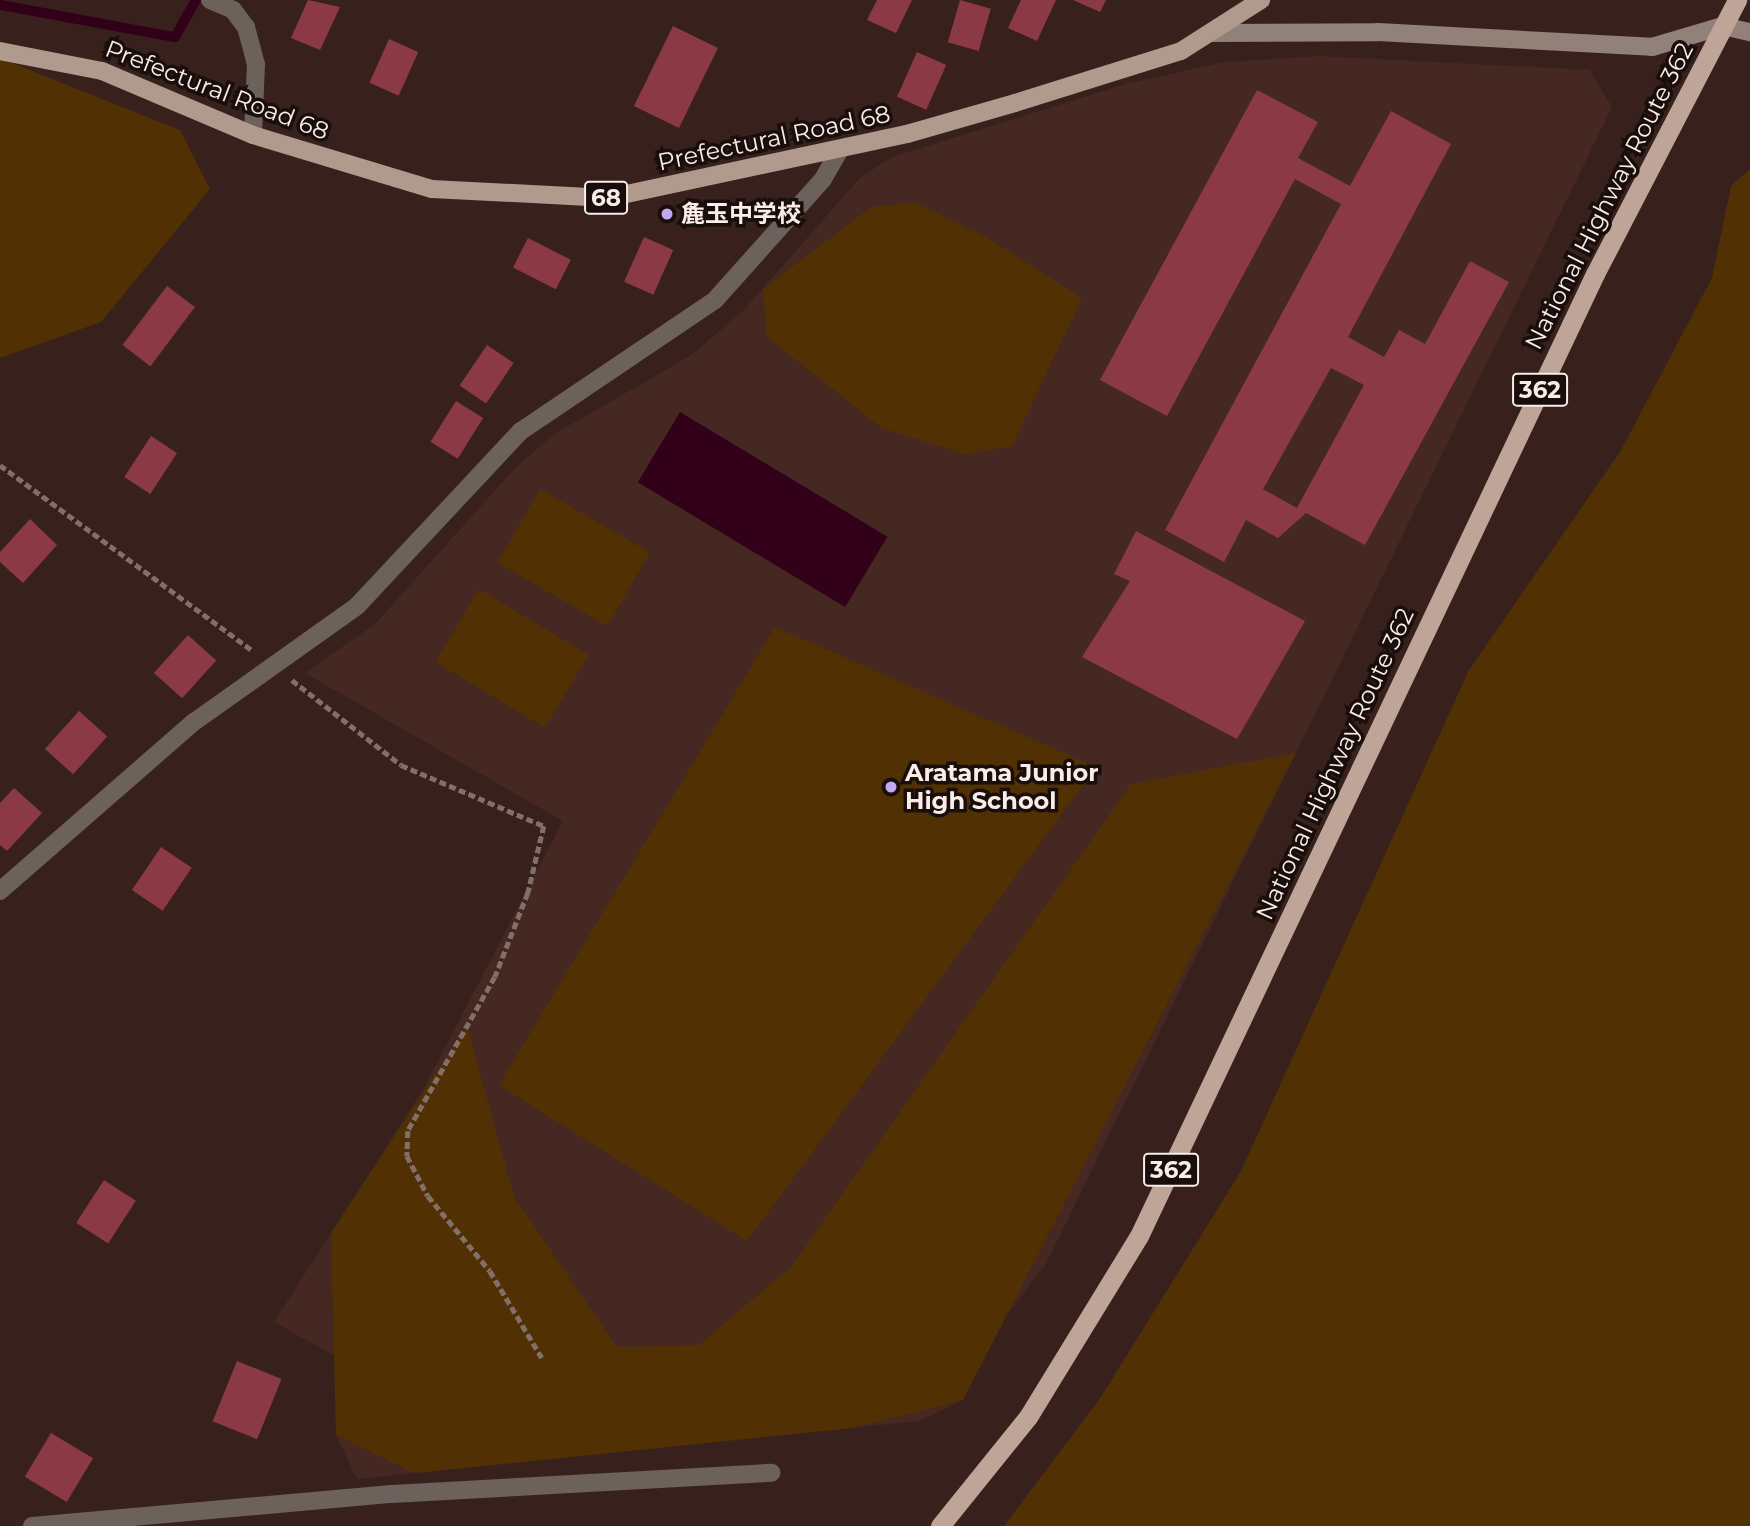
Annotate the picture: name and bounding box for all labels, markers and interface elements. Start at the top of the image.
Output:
street label: Prefectural Road 68 [101,34,333,146]
street label: National Highway Route 362 [1519,38,1699,354]
street label: Prefectural Road 68 [655,99,893,177]
road number: 68 [583,178,629,218]
place label: 麁玉中学校 [681,200,801,228]
marker: 麁玉中学校 [659,206,675,222]
road number: 362 [1512,370,1568,410]
street label: National Highway Route 362 [1250,604,1420,924]
place label: Aratama Junior High School [905,759,1099,815]
marker: Aratama Junior High School [883,779,899,795]
road number: 362 [1143,1150,1199,1190]

